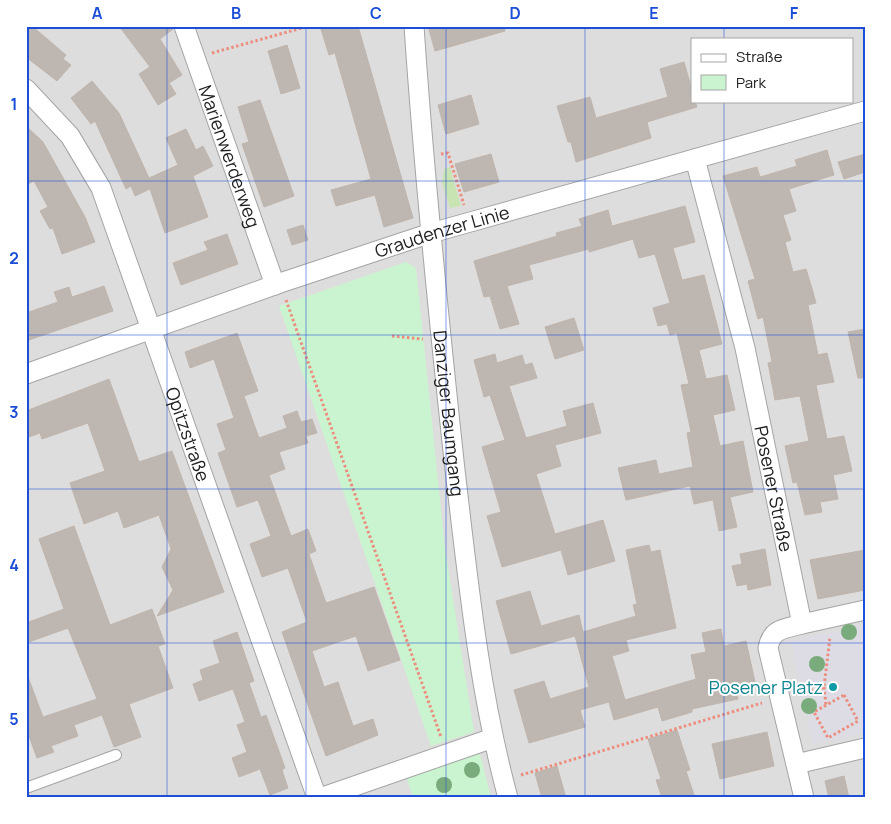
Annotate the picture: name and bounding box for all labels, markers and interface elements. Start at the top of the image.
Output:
text: A [92,2,103,24]
text: B [231,2,241,24]
text: C [370,2,382,24]
text: D [509,2,521,24]
text: E [649,2,659,24]
text: F [790,2,799,24]
legend [691,38,854,102]
text: Straße [736,46,783,67]
text: Park [736,72,766,93]
street label: Marienwerderweg [194,82,266,231]
text: 1 [10,93,18,115]
street label: Graudenzer Linie [372,200,512,263]
text: 2 [9,247,19,269]
street label: Danziger Baumgang [428,329,470,498]
street label: Opitzstraße [160,384,216,485]
text: 3 [9,401,19,423]
street label: Posener Straße [749,423,799,554]
text: 4 [9,554,19,576]
place label: Posener Platz [709,675,823,699]
marker: Posener Platz [827,681,839,693]
text: 5 [9,708,19,730]

